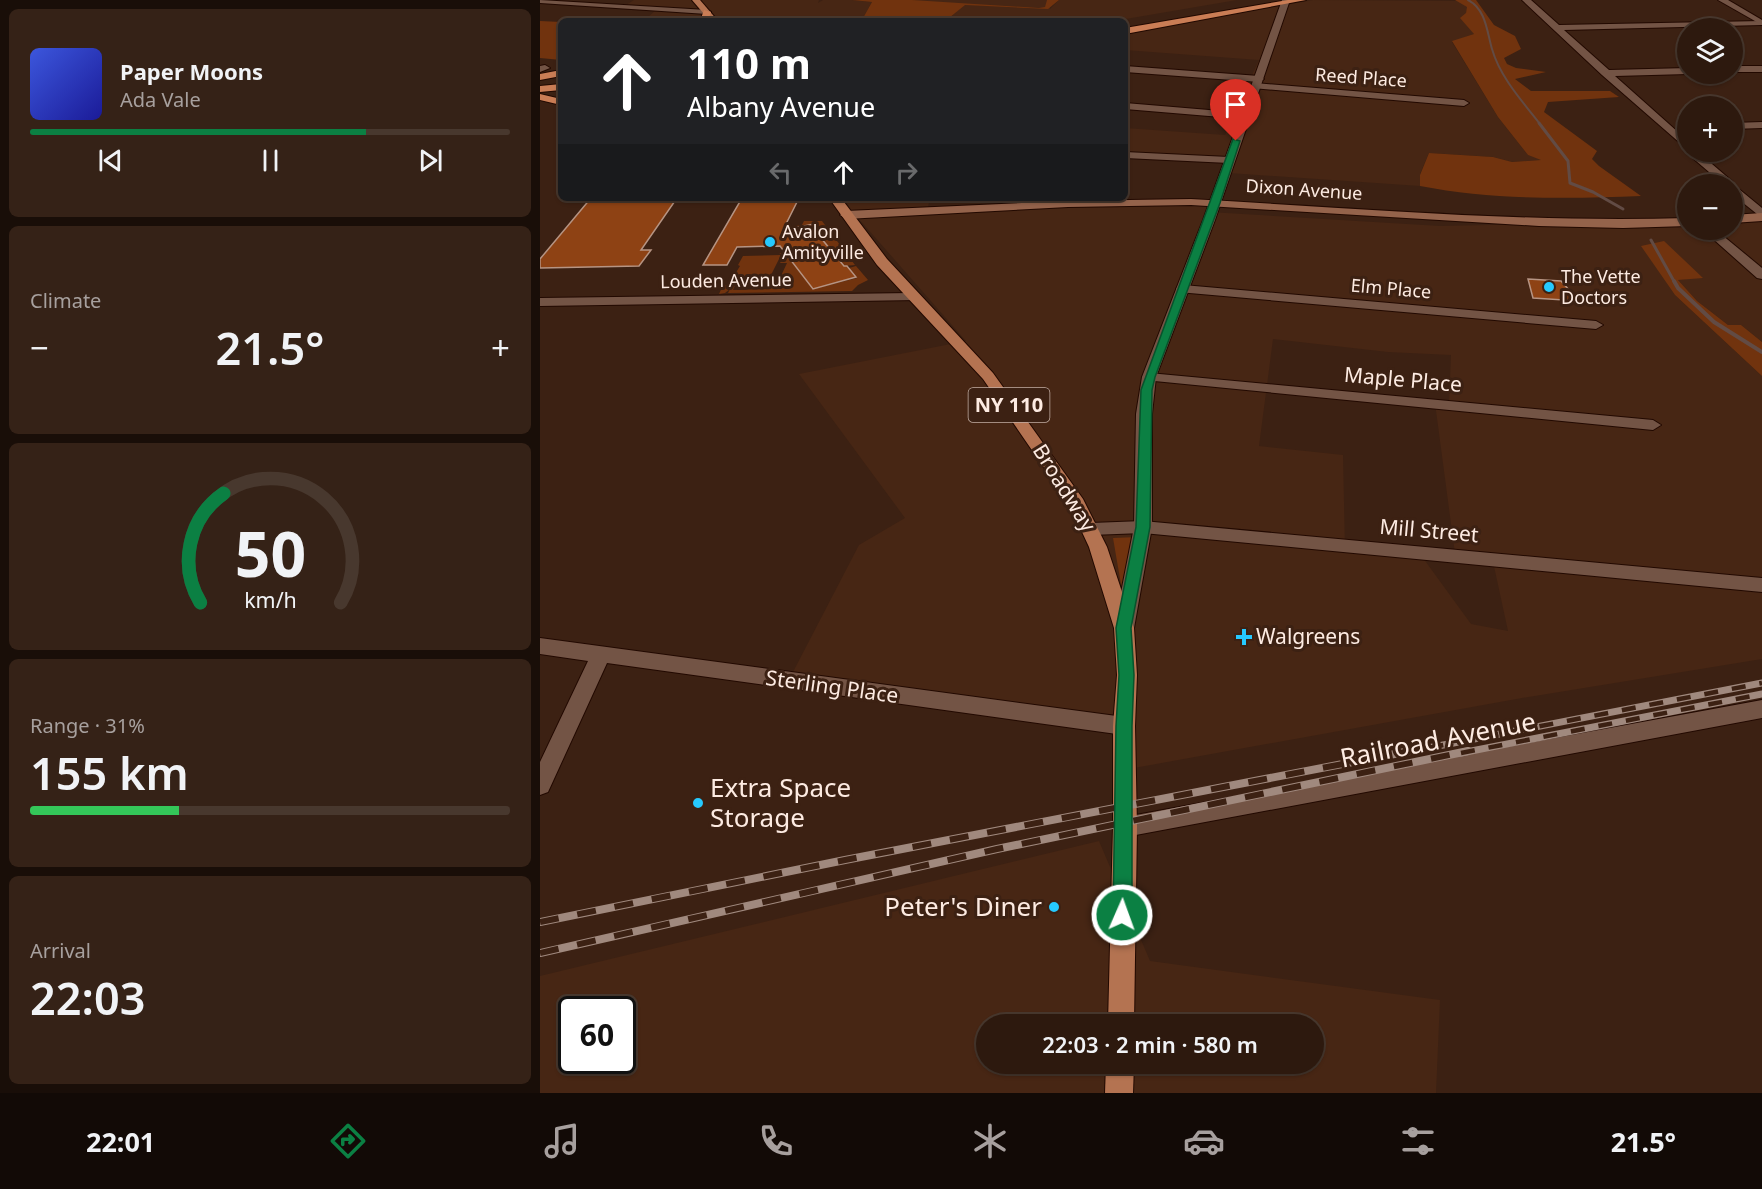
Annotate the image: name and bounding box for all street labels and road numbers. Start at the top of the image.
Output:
street label: Reed Place [1315,62,1408,92]
street label: Dixon Avenue [1245,173,1363,205]
street label: Louden Avenue [660,267,792,293]
street label: Elm Place [1350,273,1432,303]
street label: Maple Place [1343,360,1463,398]
road number: NY 110 [968,388,1050,422]
street label: Broadway [1027,438,1103,537]
street label: Mill Street [1378,512,1480,548]
street label: Sterling Place [764,663,900,709]
street label: Railroad Avenue [1337,702,1539,776]

